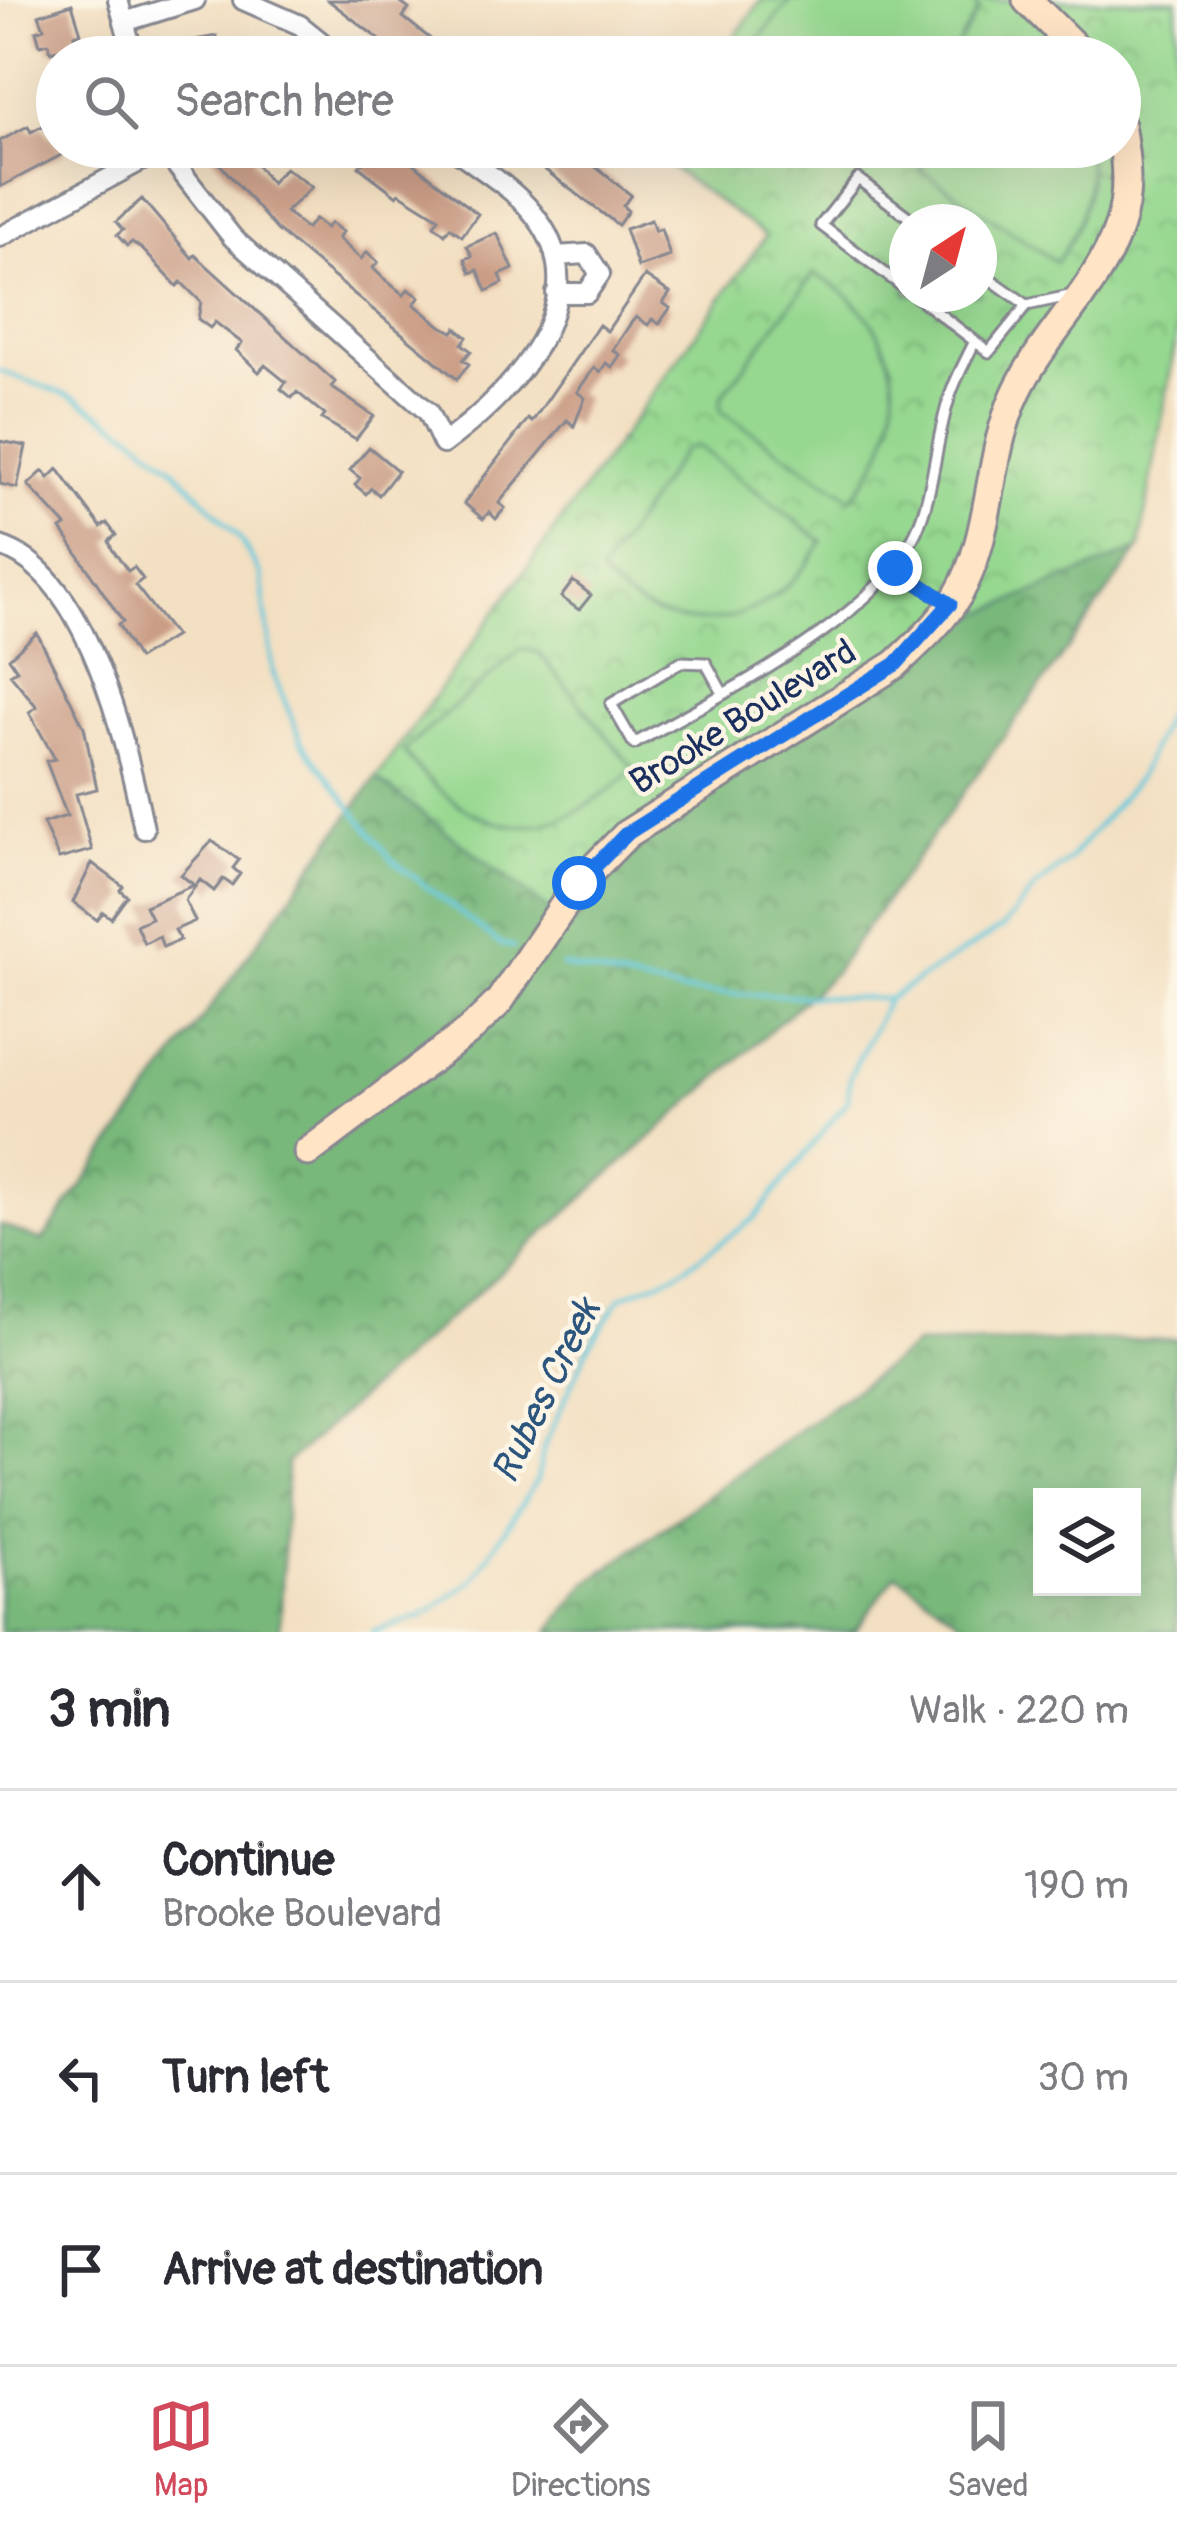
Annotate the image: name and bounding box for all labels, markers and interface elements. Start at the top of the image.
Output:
search box [36,36,1141,168]
icon: search [78,69,144,135]
text: Search here [174,74,394,130]
north arrow [889,204,997,312]
route end [868,541,922,595]
street label: Brooke Boulevard [621,629,865,805]
route start [552,856,606,910]
water label: Rubes Creek [480,1288,613,1491]
map controls [1033,1488,1141,1596]
button: layers [1033,1488,1141,1596]
text: 3 min [48,1678,170,1742]
text: Walk · 220 m [909,1686,1129,1735]
text: Continue [162,1833,335,1889]
icon: ahead [48,1853,114,1919]
text: 190 m [1024,1861,1129,1910]
text: Brooke Boulevard [162,1889,442,1938]
icon: left [48,2045,114,2111]
text: Turn left [162,2050,329,2106]
text: 30 m [1038,2053,1129,2102]
icon: arrive [48,2237,114,2303]
text: Arrive at destination [162,2242,543,2298]
tab: Map [148,2393,214,2506]
tab: Directions [511,2393,651,2506]
tab: Saved [947,2393,1029,2506]

